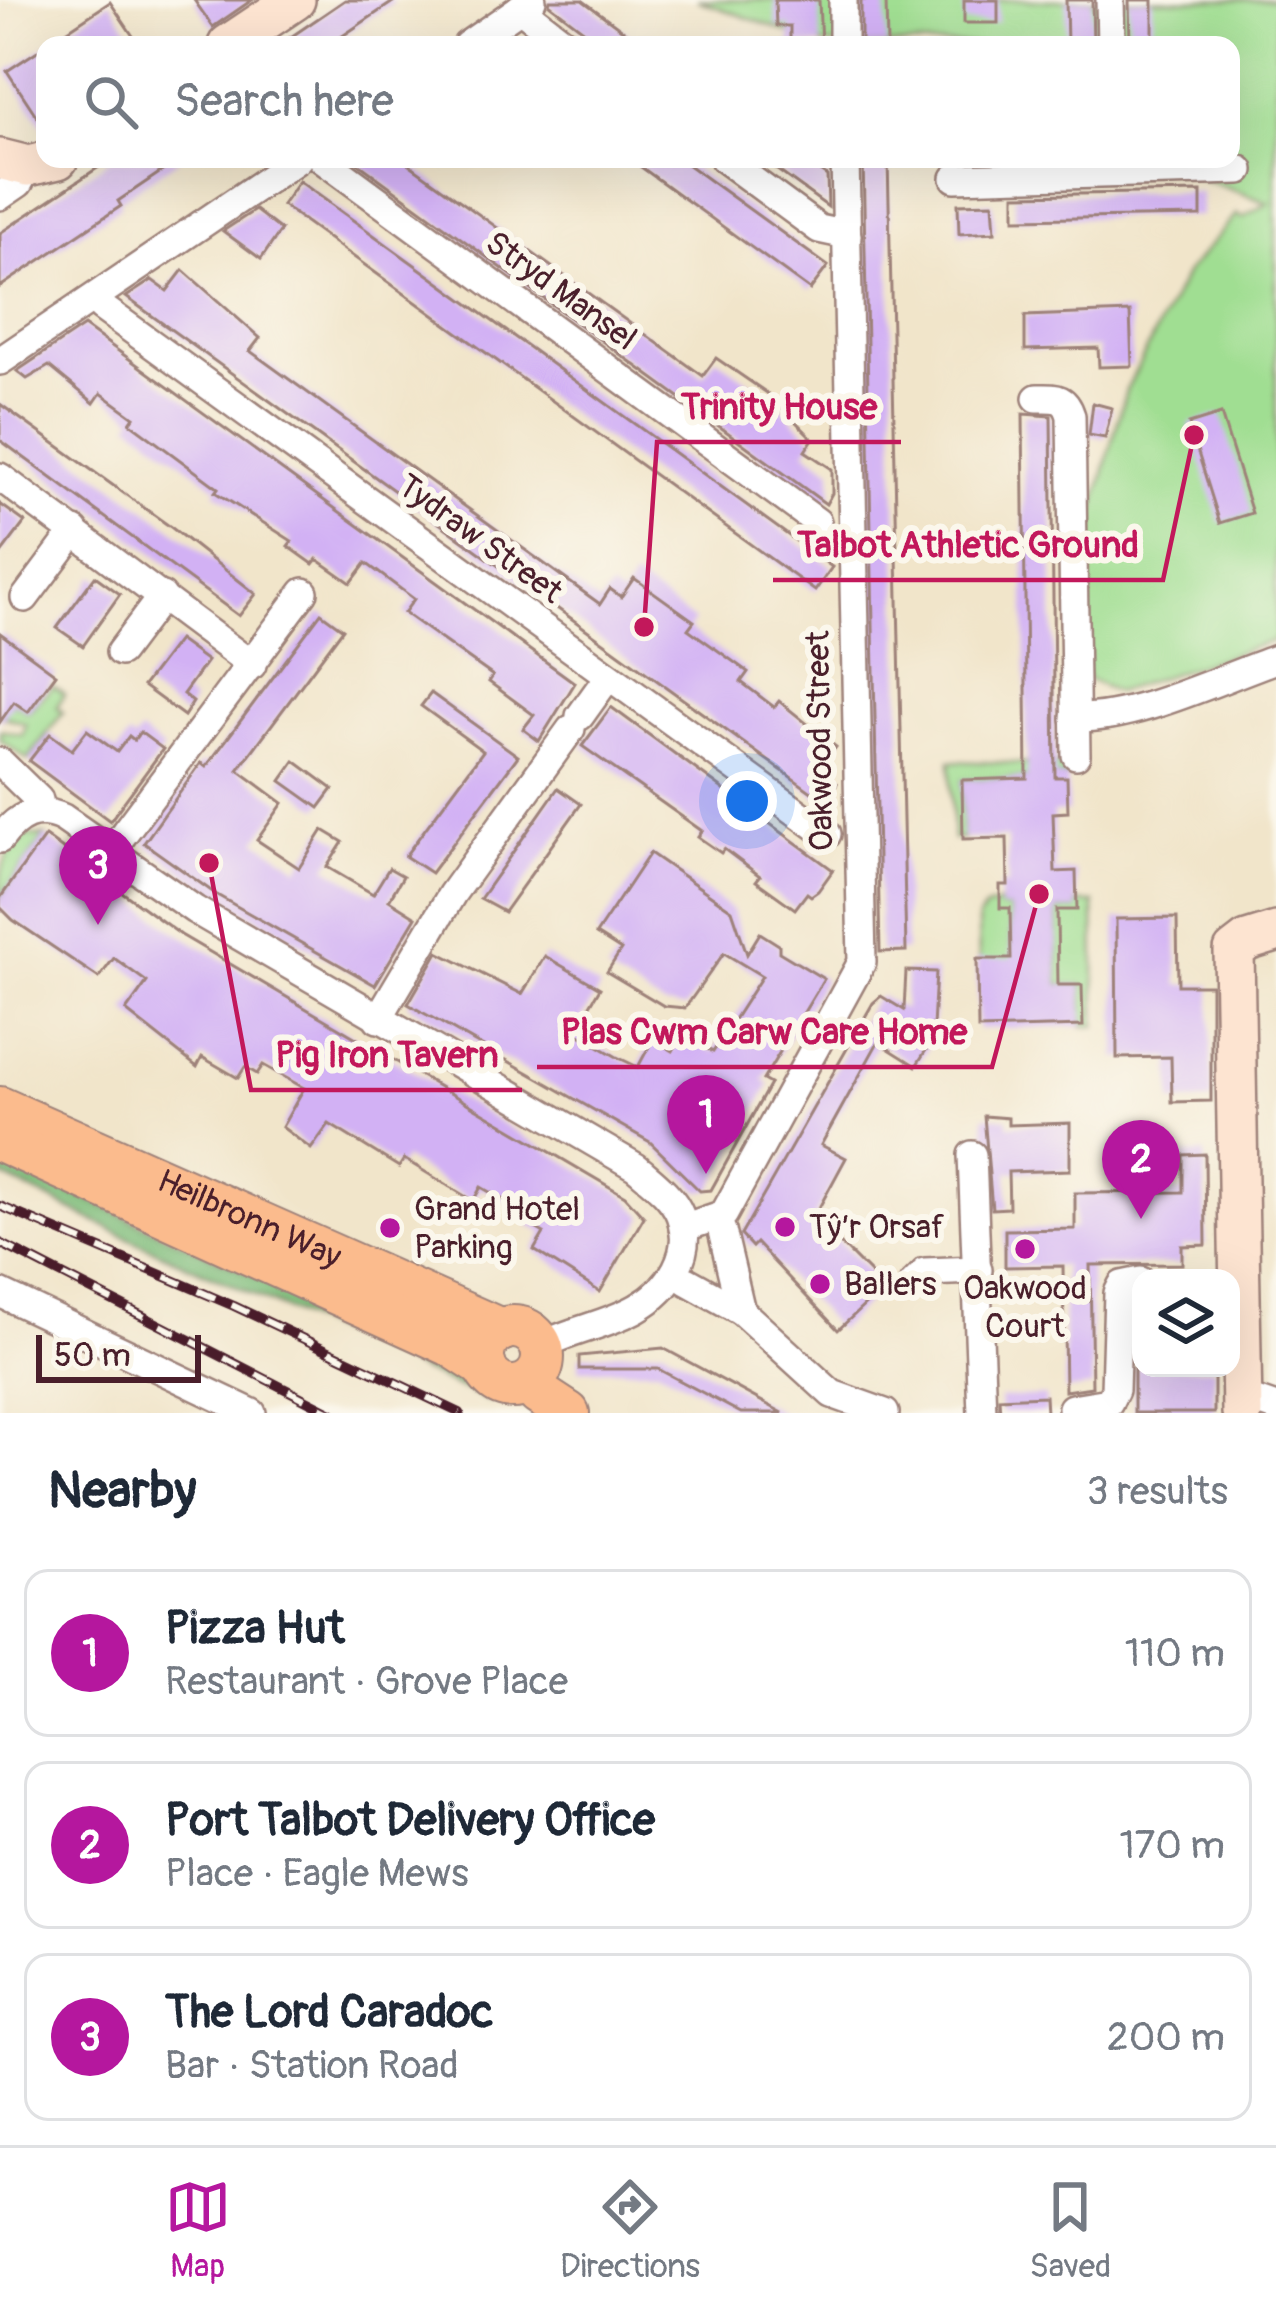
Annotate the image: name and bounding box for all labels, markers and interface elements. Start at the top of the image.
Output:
search box [36,36,1240,168]
icon: search [78,69,144,135]
text: Search here [174,74,394,130]
street label: Stryd Mansel [477,222,645,360]
callout: Trinity House [657,370,901,442]
text: Trinity House [681,385,878,430]
street label: Tydraw Street [390,466,571,613]
callout: Talbot Athletic Ground [773,508,1163,580]
text: Talbot Athletic Ground [797,523,1139,568]
street label: Oakwood Street [798,630,842,852]
your location [717,771,777,831]
pin: 3 [59,826,137,925]
callout: Plas Cwm Carw Care Home [537,995,992,1067]
text: Plas Cwm Carw Care Home [561,1010,969,1055]
callout: Pig Iron Tavern [251,1018,522,1090]
text: Pig Iron Tavern [275,1033,499,1078]
pin: 1 [667,1075,745,1174]
pin: 2 [1102,1120,1180,1219]
street label: Heilbronn Way [151,1160,348,1277]
place label: Grand Hotel Parking [414,1189,580,1268]
place label: Tŷ’r Orsaf [809,1207,944,1248]
marker: Tŷ’r Orsaf [772,1214,798,1240]
marker: Grand Hotel Parking [377,1215,403,1241]
marker: Oakwood Court [1012,1236,1038,1262]
place label: Ballers [844,1264,937,1305]
place label: Oakwood Court [963,1268,1087,1347]
map controls [1132,1269,1240,1377]
button: layers [1132,1269,1240,1377]
marker: Ballers [807,1271,833,1297]
scale bar [36,1329,201,1382]
text: 50 m [54,1335,131,1376]
text: Nearby [48,1459,196,1523]
text: 3 results [1087,1467,1228,1516]
text: Pizza Hut [165,1601,345,1657]
text: 1 [82,1629,98,1678]
text: 110 m [1125,1629,1225,1678]
text: Restaurant · Grove Place [165,1657,568,1706]
text: Port Talbot Delivery Office [165,1793,655,1849]
text: 2 [79,1821,101,1870]
text: 170 m [1119,1821,1225,1870]
text: Place · Eagle Mews [165,1849,469,1898]
text: The Lord Caradoc [165,1985,493,2041]
text: 3 [79,2013,101,2062]
text: 200 m [1107,2013,1225,2062]
text: Bar · Station Road [165,2041,459,2090]
tab: Map [165,2174,231,2287]
tab: Directions [560,2174,700,2287]
tab: Saved [1029,2174,1111,2287]

